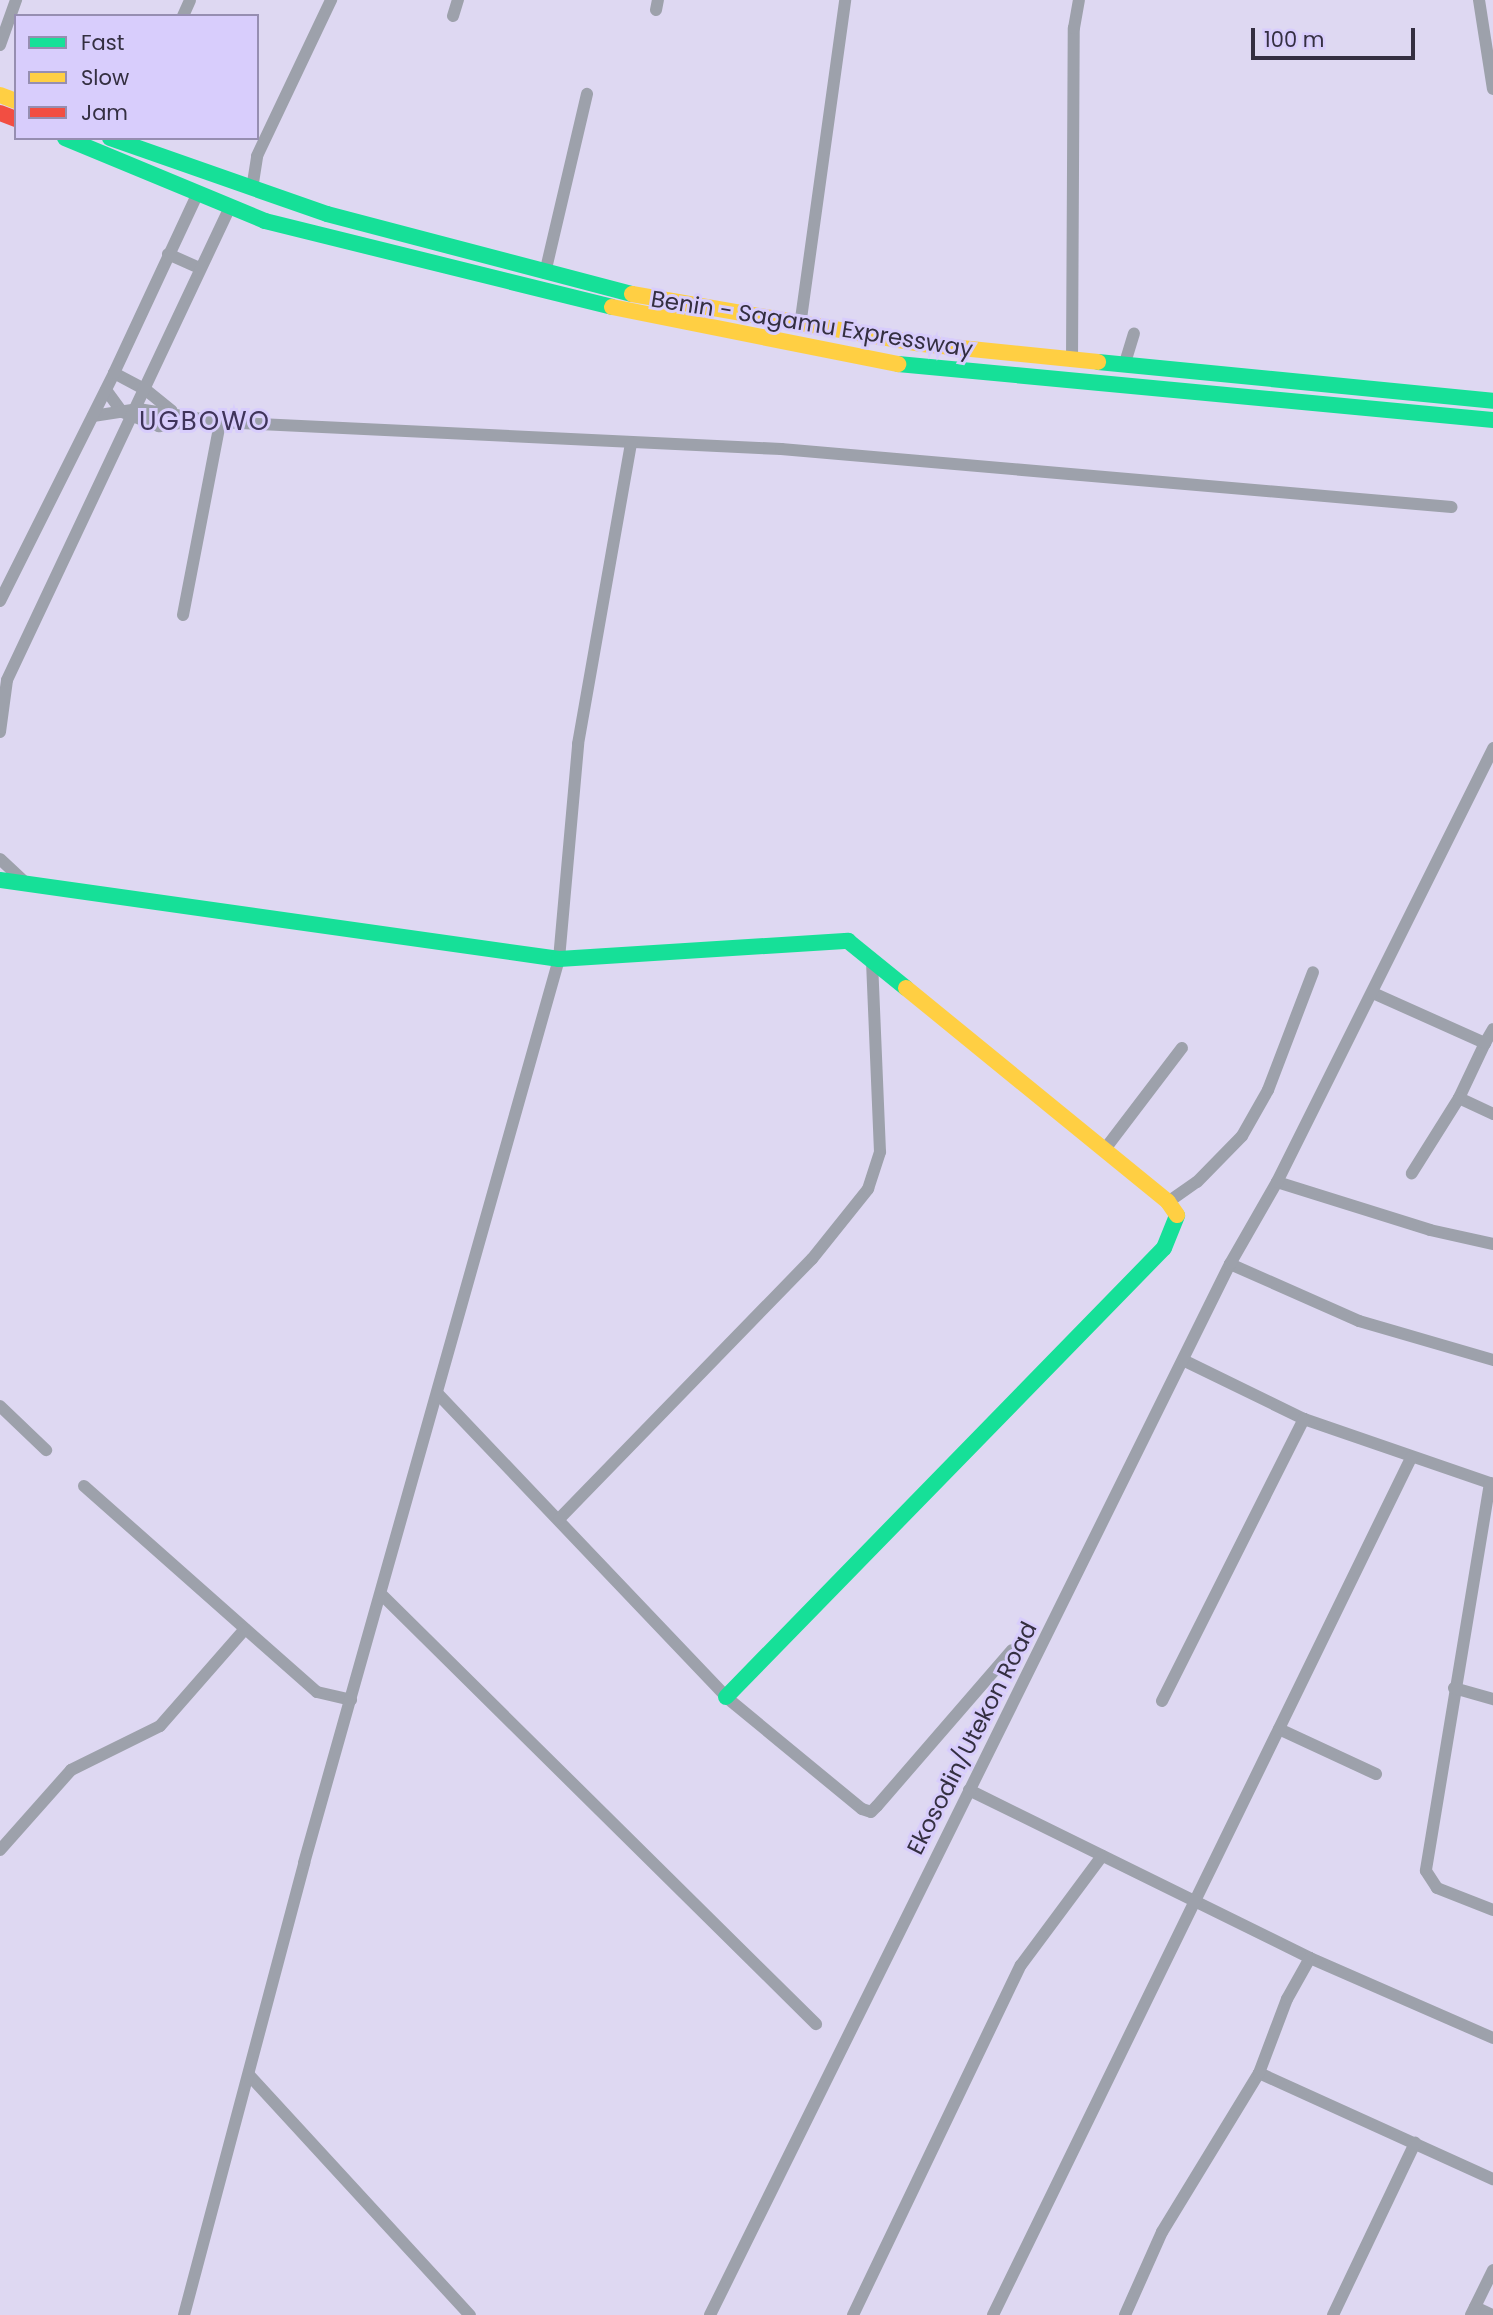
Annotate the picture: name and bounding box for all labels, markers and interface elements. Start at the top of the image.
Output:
legend [14,14,259,140]
scale bar [1255,14,1420,58]
text: 100 m [1264,25,1324,54]
text: Fast [81,28,124,57]
text: Slow [81,63,129,92]
text: Jam [81,98,128,127]
street label: Benin - Sagamu Expressway [649,285,975,363]
district label: UGBOWO [140,406,270,438]
street label: Ekosodin/Utekon Road [901,1617,1043,1859]

